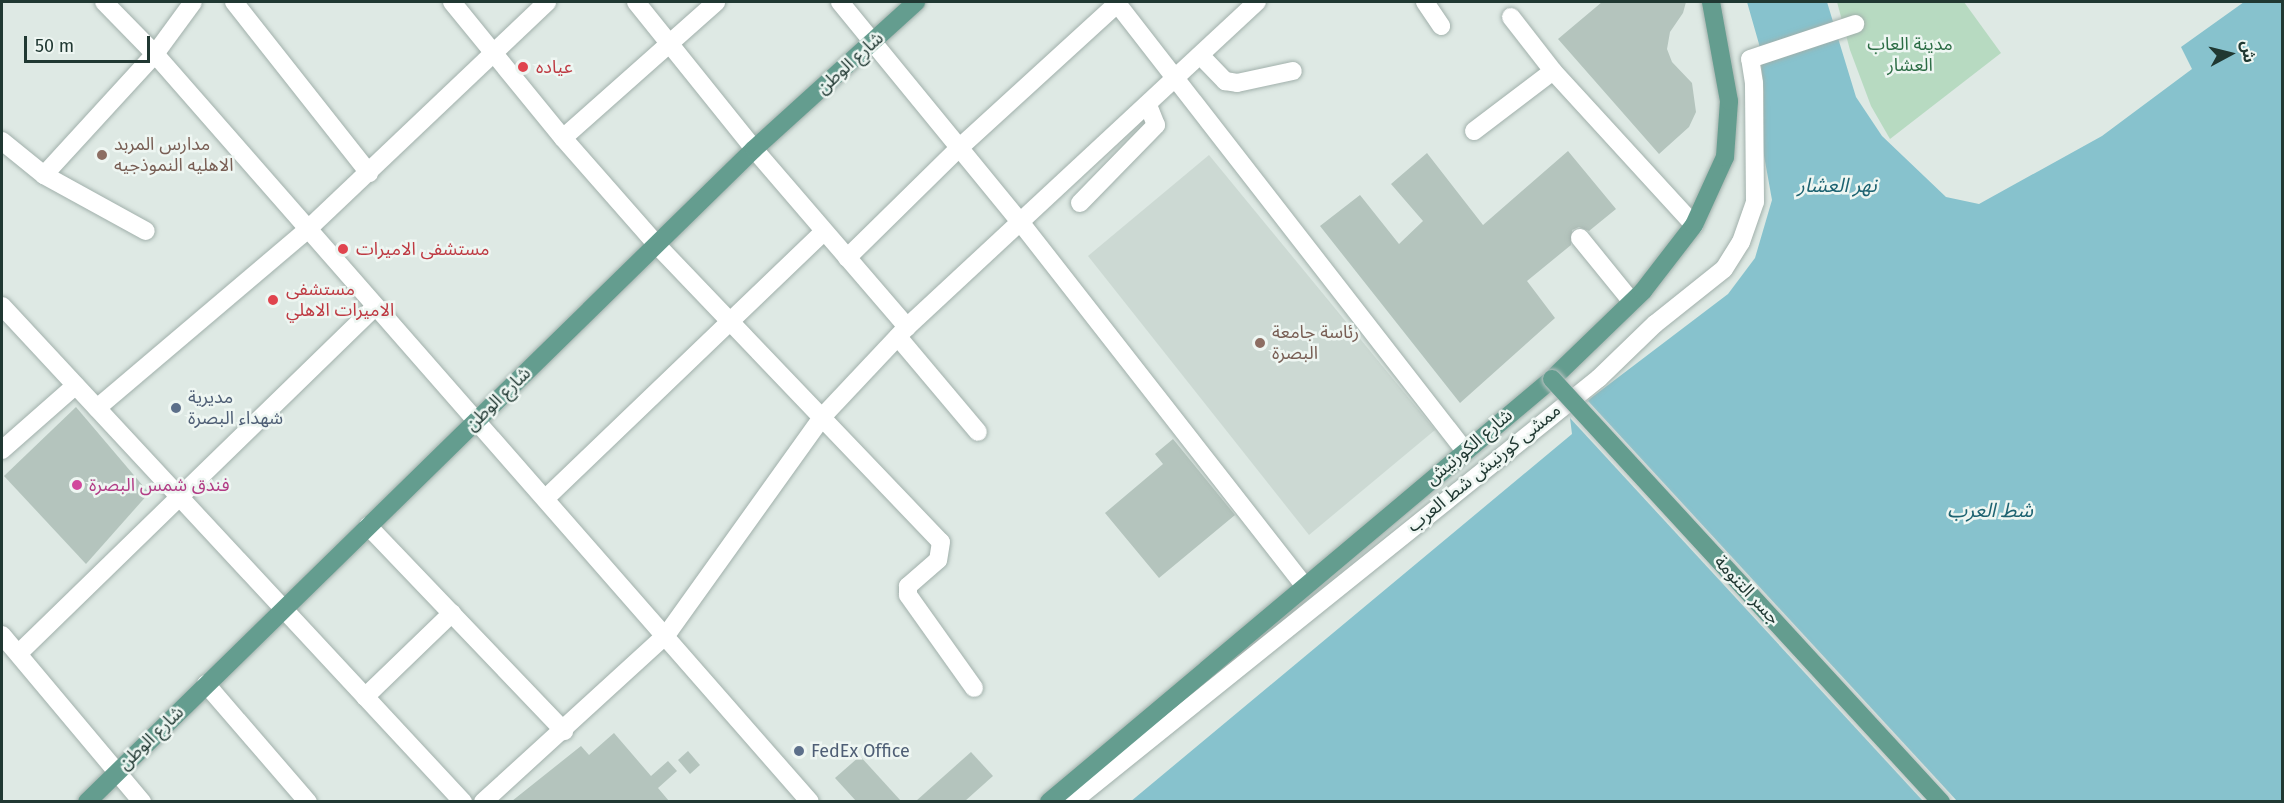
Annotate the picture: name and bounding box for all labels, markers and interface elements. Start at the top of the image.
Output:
scale bar [27,24,153,62]
north arrow [2200,24,2260,84]
street label: شارع الوطن [812,27,888,99]
park label: مدينة العاب العشار [1867,34,1953,76]
text: 50 m [35,35,74,57]
text: ش [2238,40,2259,64]
place label: عياده [536,56,573,78]
marker: عياده [514,58,532,76]
place label: مدارس المربد الاهليه النموذجيه [114,134,233,176]
marker: مدارس المربد الاهليه النموذجيه [95,148,109,162]
water label: نهر العشار [1797,173,1877,197]
place label: مستشفى الاميرات [356,238,489,260]
marker: مستشفى الاميرات [334,240,352,258]
place label: مستشفى الاميرات الاهلي [286,279,394,322]
marker: مستشفى الاميرات الاهلي [264,291,282,309]
place label: رئاسة جامعة البصرة [1272,322,1359,364]
marker: رئاسة جامعة البصرة [1253,336,1267,350]
street label: شارع الوطن [461,363,535,435]
place label: مديرية شهداء البصرة [188,387,283,430]
street label: ممشى كورنيش شط العرب [1403,399,1565,537]
marker: مديرية شهداء البصرة [169,401,183,415]
street label: شارع الكورنيش [1421,404,1517,490]
place label: فندق شمس البصرة [89,474,230,496]
marker: فندق شمس البصرة [70,478,84,492]
water label: شط العرب [1947,498,2033,522]
street label: جسر التنومة [1710,551,1784,629]
street label: شارع الوطن [114,702,188,774]
place label: FedEx Office [811,740,910,762]
marker: FedEx Office [792,744,806,758]

